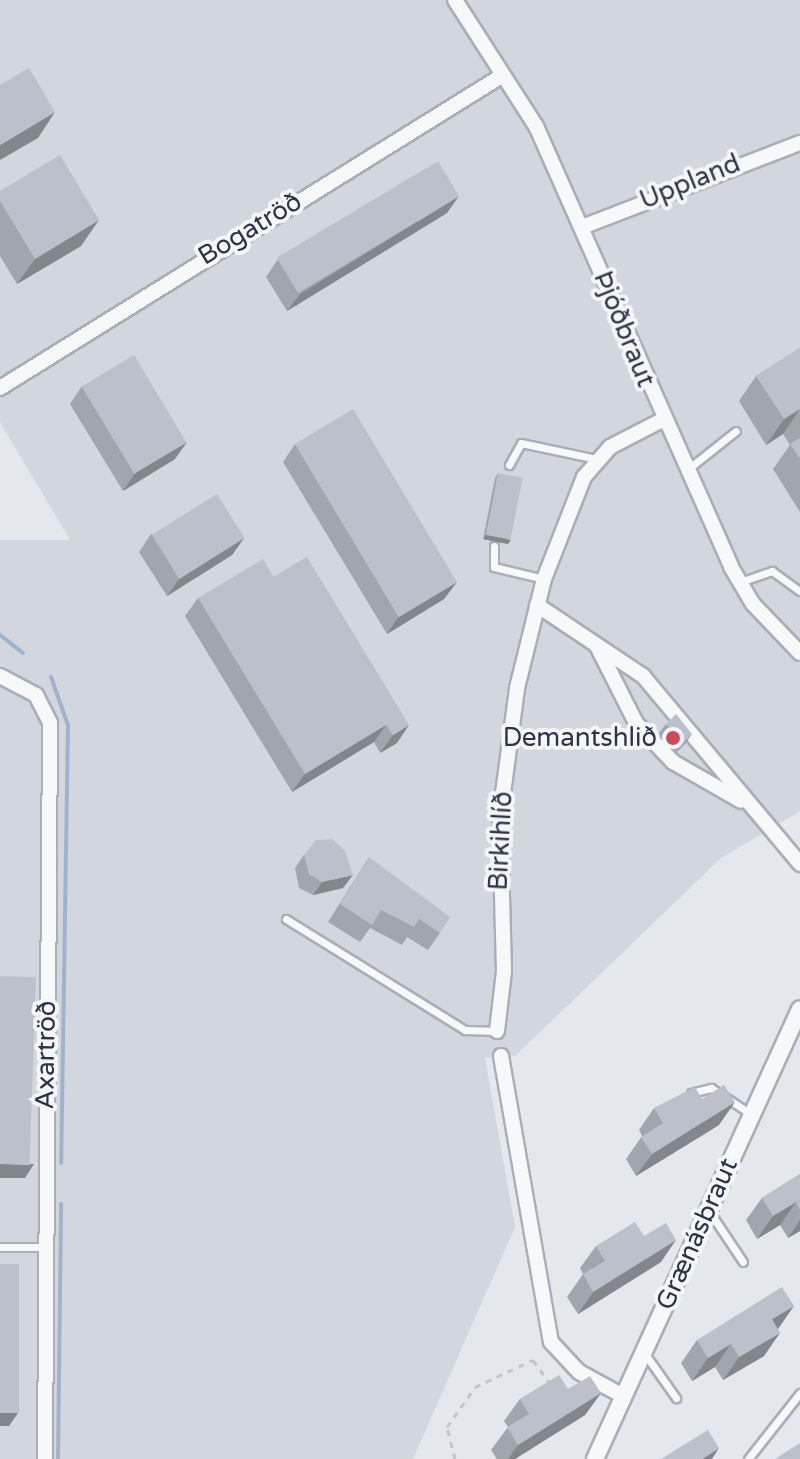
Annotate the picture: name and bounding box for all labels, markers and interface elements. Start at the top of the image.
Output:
street label: Uppland [635,148,745,216]
street label: Bogatröð [193,186,307,272]
street label: Þjóðbraut [587,267,661,391]
place label: Demantshlið [503,722,657,754]
marker: Demantshlið [664,729,682,747]
street label: Birkihlíð [483,791,519,891]
street label: Axartröð [29,1000,63,1110]
street label: Grænásbraut [650,1153,744,1315]

